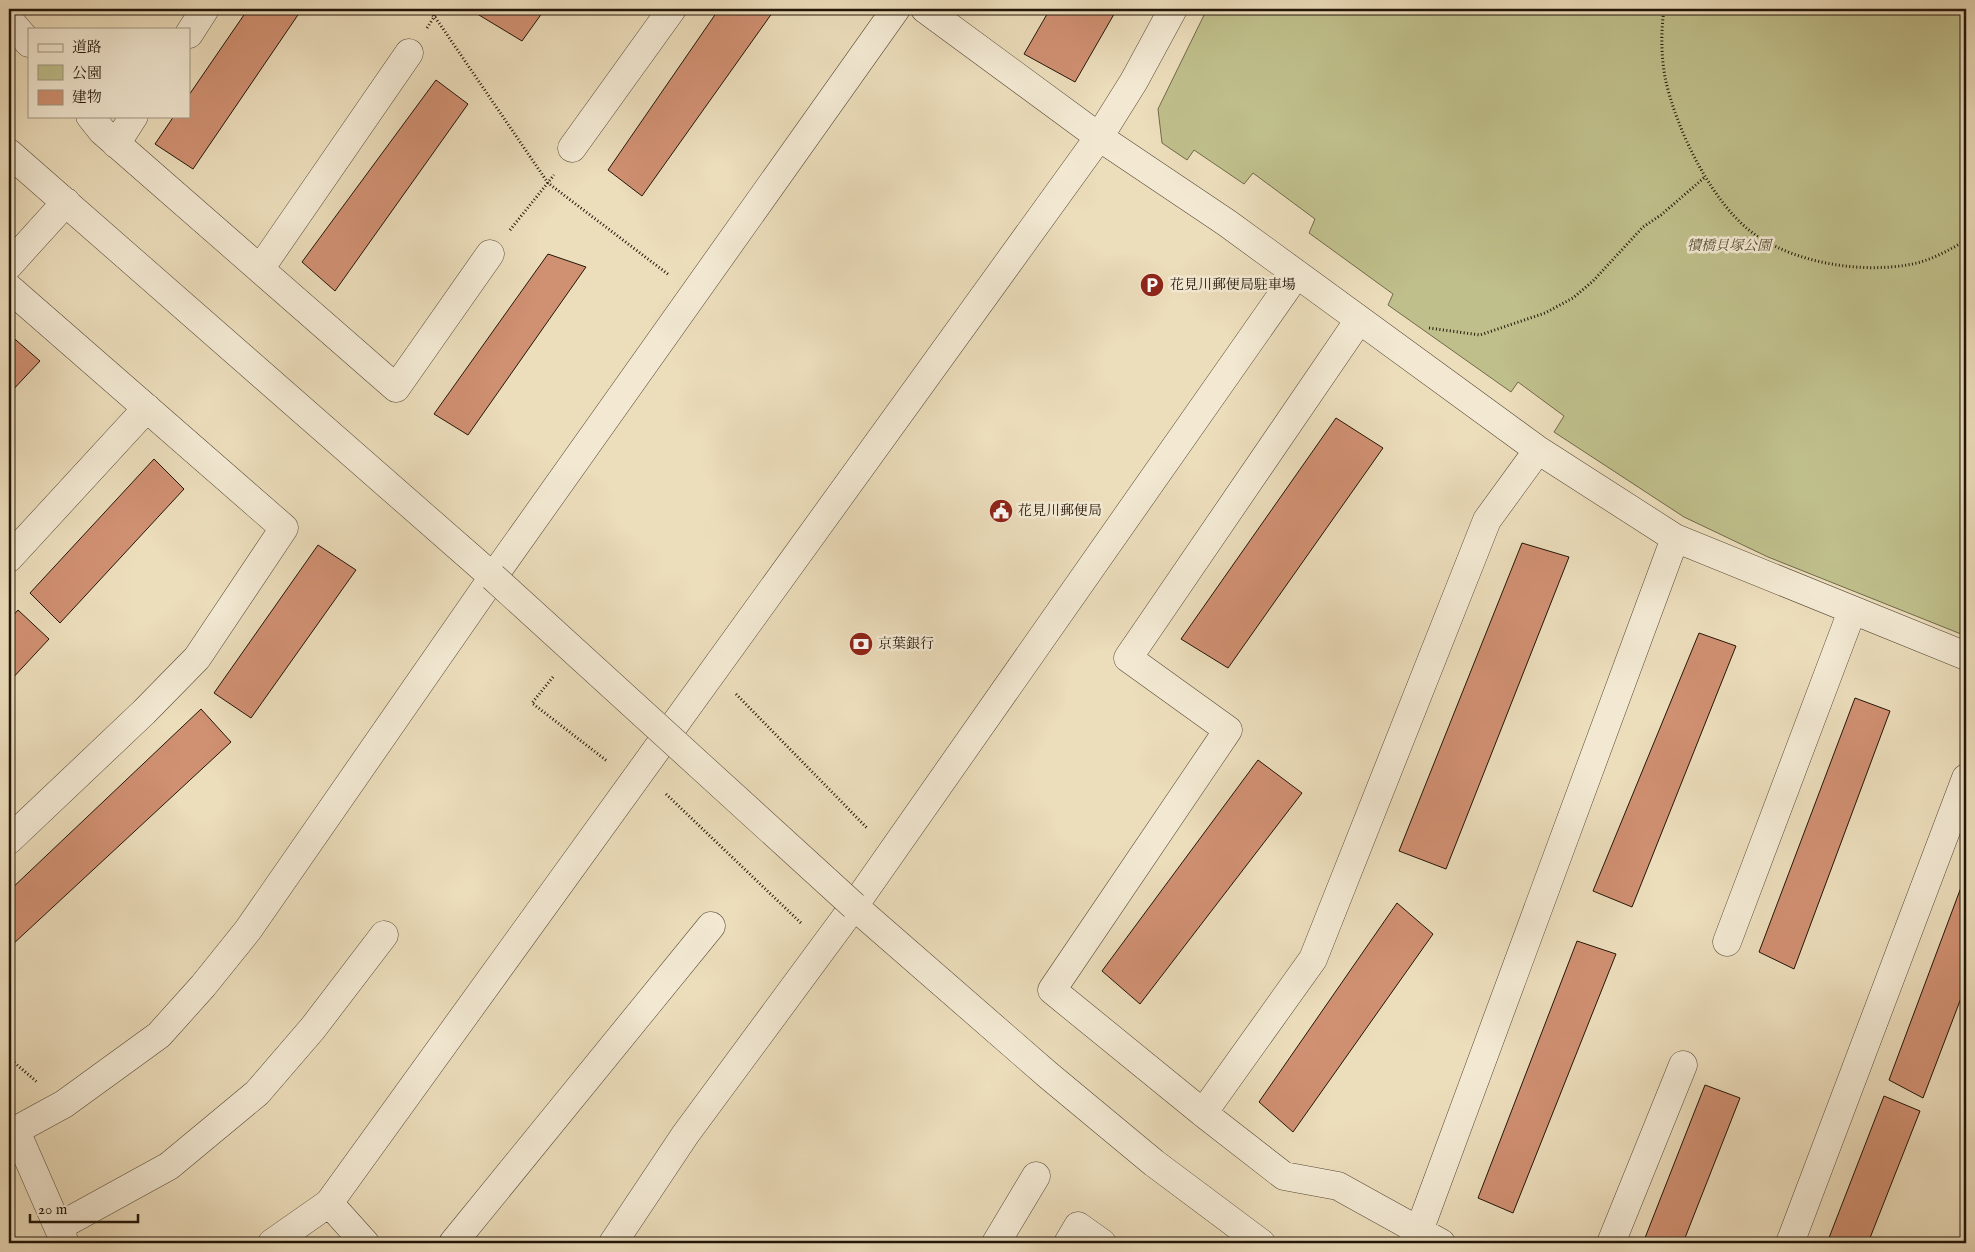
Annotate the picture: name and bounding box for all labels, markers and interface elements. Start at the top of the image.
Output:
legend [28,28,190,118]
text: 道路 [72,38,102,57]
text: 公園 [72,64,102,83]
text: 建物 [72,88,102,107]
park label: 犢橋貝塚公園 [1687,237,1773,255]
parking icon: 花見川郵便局駐車場 [1139,272,1165,298]
place label: 花見川郵便局駐車場 [1170,276,1296,294]
public building icon: 花見川郵便局 [988,498,1014,524]
place label: 花見川郵便局 [1018,502,1102,520]
bank icon: 京葉銀行 [848,631,874,657]
place label: 京葉銀行 [878,635,934,653]
scale bar [30,1192,138,1224]
text: 20 m [38,1200,68,1219]

